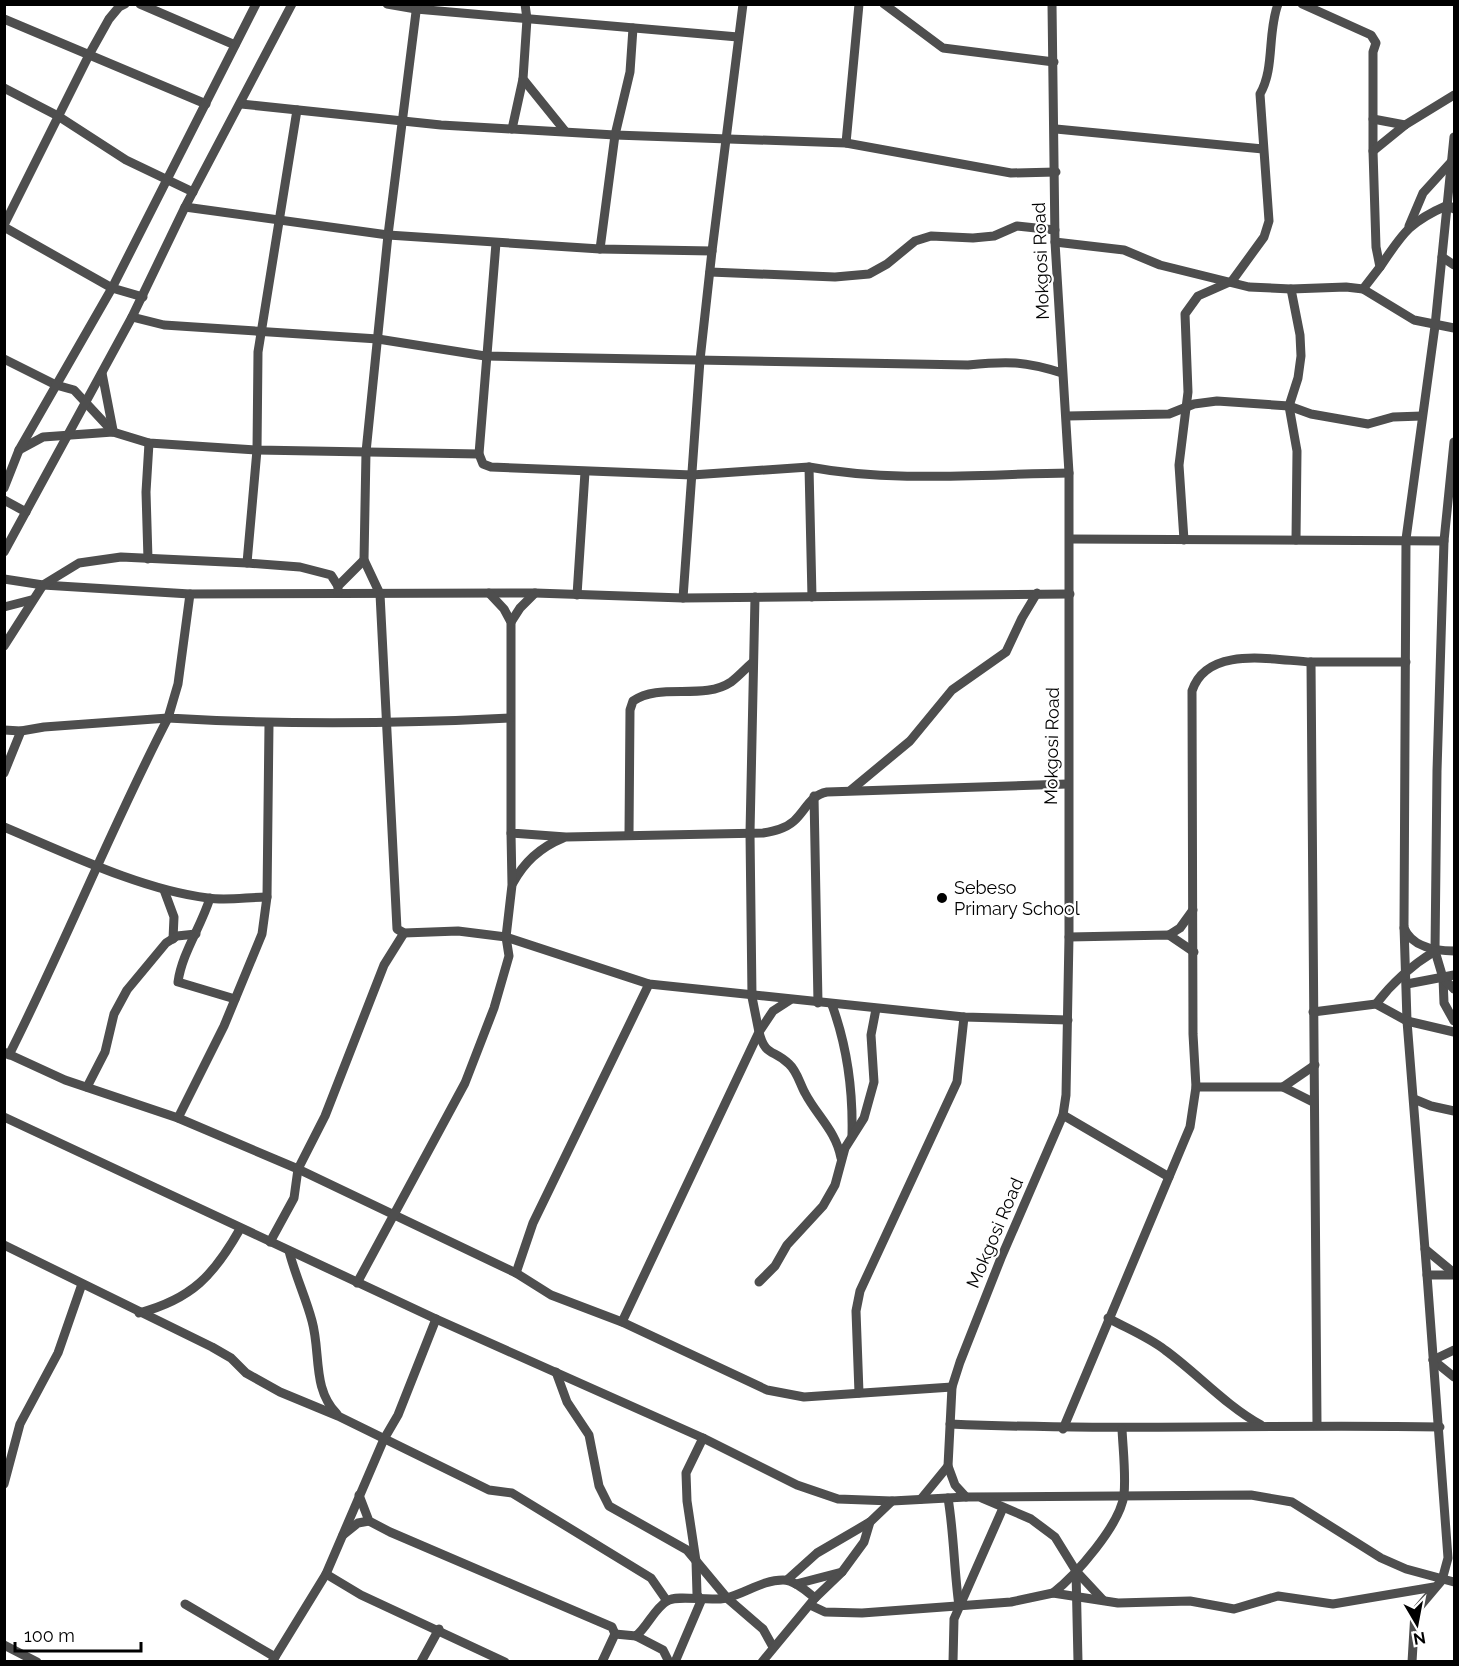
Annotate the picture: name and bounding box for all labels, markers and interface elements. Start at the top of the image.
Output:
street label: Mokgosi Road [1028,202,1053,320]
street label: Mokgosi Road [1040,687,1063,805]
place label: Sebeso Primary School [954,877,1080,919]
marker: Sebeso Primary School [935,891,949,905]
street label: Mokgosi Road [962,1175,1027,1291]
north arrow [1387,1594,1447,1654]
scale bar [15,1615,141,1653]
text: 100 m [24,1625,75,1646]
text: N [1412,1628,1427,1649]

